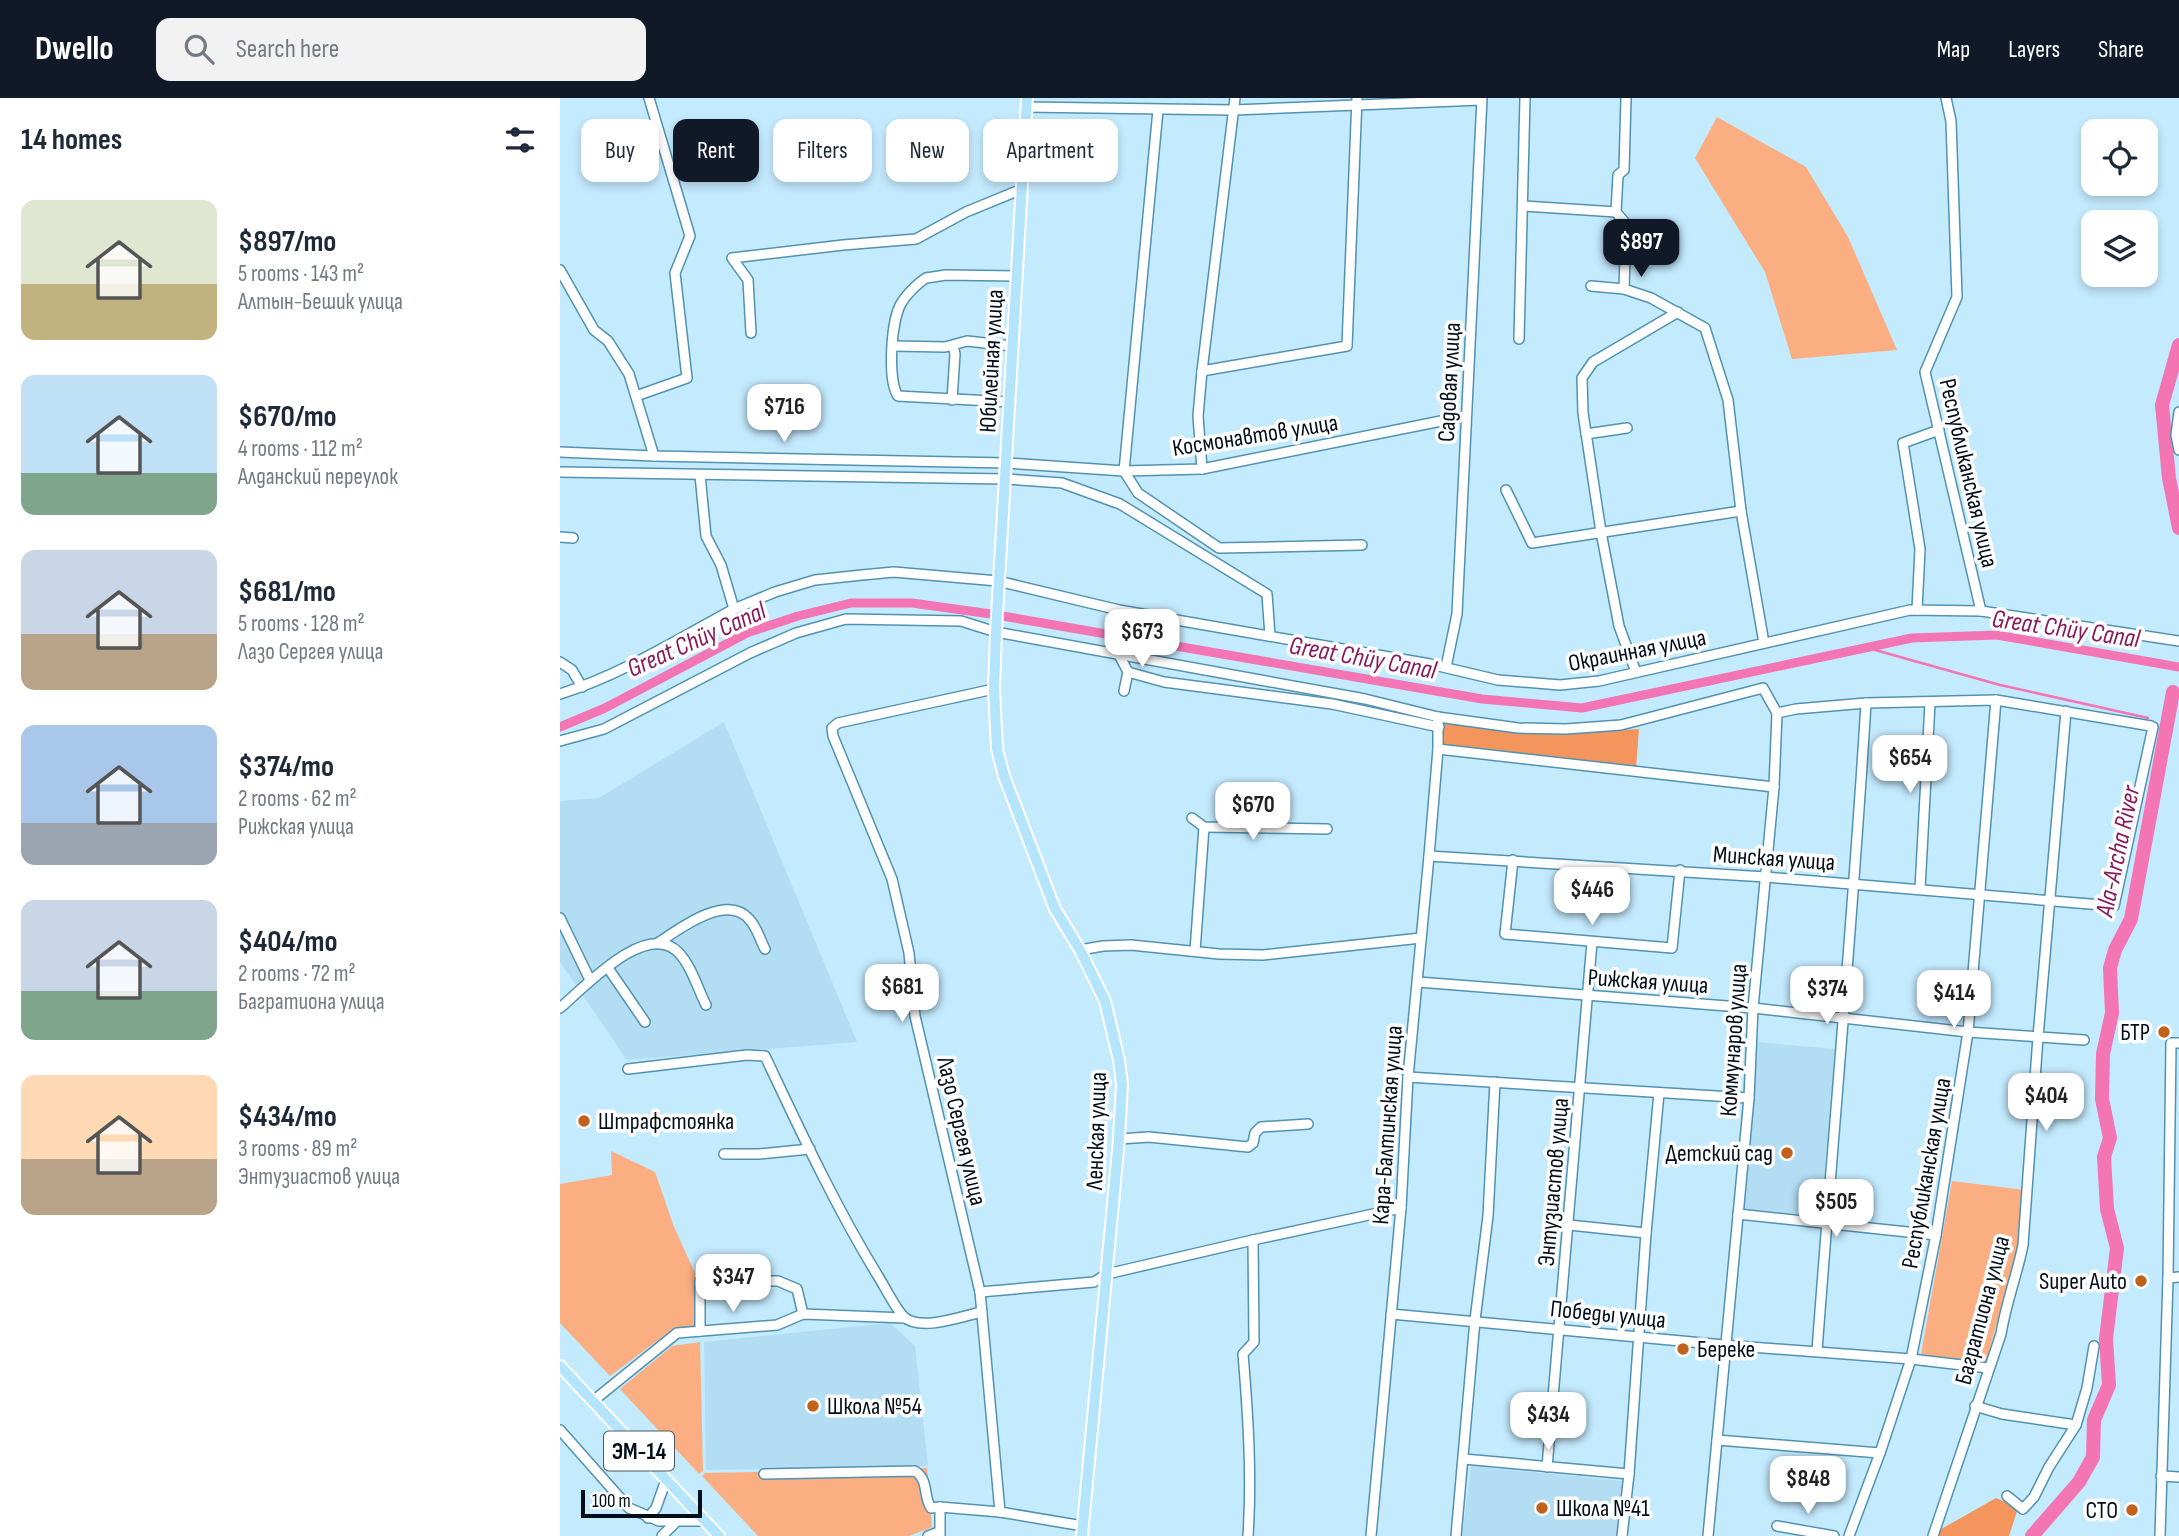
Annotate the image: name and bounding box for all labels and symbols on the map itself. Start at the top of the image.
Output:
pin: $897 [1600,220,1682,279]
street label: Юбилейная улица [973,289,1010,433]
street label: Садовая улица [1432,322,1467,443]
street label: Республиканская улица [1933,376,2004,570]
pin: $716 [743,384,825,444]
street label: Космонавтов улица [1170,408,1340,463]
water label: Great Chüy Canal [622,595,772,685]
water label: Great Chüy Canal [1990,604,2143,655]
pin: $673 [1101,610,1183,669]
street label: Окраинная улица [1566,623,1708,678]
water label: Great Chüy Canal [1287,630,1440,687]
pin: $654 [1869,736,1951,795]
water label: Ala-Archa River [2089,781,2148,920]
pin: $670 [1212,782,1294,842]
street label: Минская улица [1712,840,1836,877]
pin: $446 [1551,868,1633,927]
street label: Рижская улица [1587,963,1709,1000]
street label: Коммунаров улица [1714,963,1753,1117]
pin: $681 [861,964,943,1024]
pin: $374 [1786,967,1868,1026]
pin: $414 [1913,970,1995,1030]
place label: БТР [2120,1018,2150,1047]
marker: БТР [2156,1024,2172,1040]
street label: Кара-Балтинская улица [1366,1025,1409,1225]
street label: Лазо Сергея улица [930,1053,993,1208]
street label: Ленская улица [1080,1072,1113,1191]
pin: $404 [2005,1074,2087,1133]
street label: Республиканская улица [1895,1076,1958,1271]
street label: Энтузиастов улица [1532,1097,1575,1268]
place label: Штрафстоянка [598,1107,734,1136]
marker: Штрафстоянка [576,1113,592,1129]
place label: Детский сад [1665,1139,1773,1168]
marker: Детский сад [1779,1145,1795,1161]
pin: $505 [1795,1180,1877,1239]
street label: Багратиона улица [1949,1233,2016,1388]
pin: $347 [692,1254,774,1314]
place label: Super Auto [2039,1267,2127,1296]
marker: Super Auto [2133,1273,2149,1289]
street label: Победы улица [1549,1294,1667,1335]
place label: Береке [1697,1335,1755,1364]
marker: Береке [1675,1341,1691,1357]
place label: Школа №54 [827,1392,922,1421]
pin: $434 [1507,1392,1589,1452]
marker: Школа №54 [805,1398,821,1414]
road number: ЭМ-14 [604,1432,674,1470]
pin: $848 [1767,1456,1849,1516]
scale bar [581,1487,702,1519]
place label: Школа №41 [1556,1494,1650,1523]
place label: СТО [2085,1496,2118,1525]
marker: Школа №41 [1534,1500,1550,1516]
marker: СТО [2124,1502,2140,1518]

